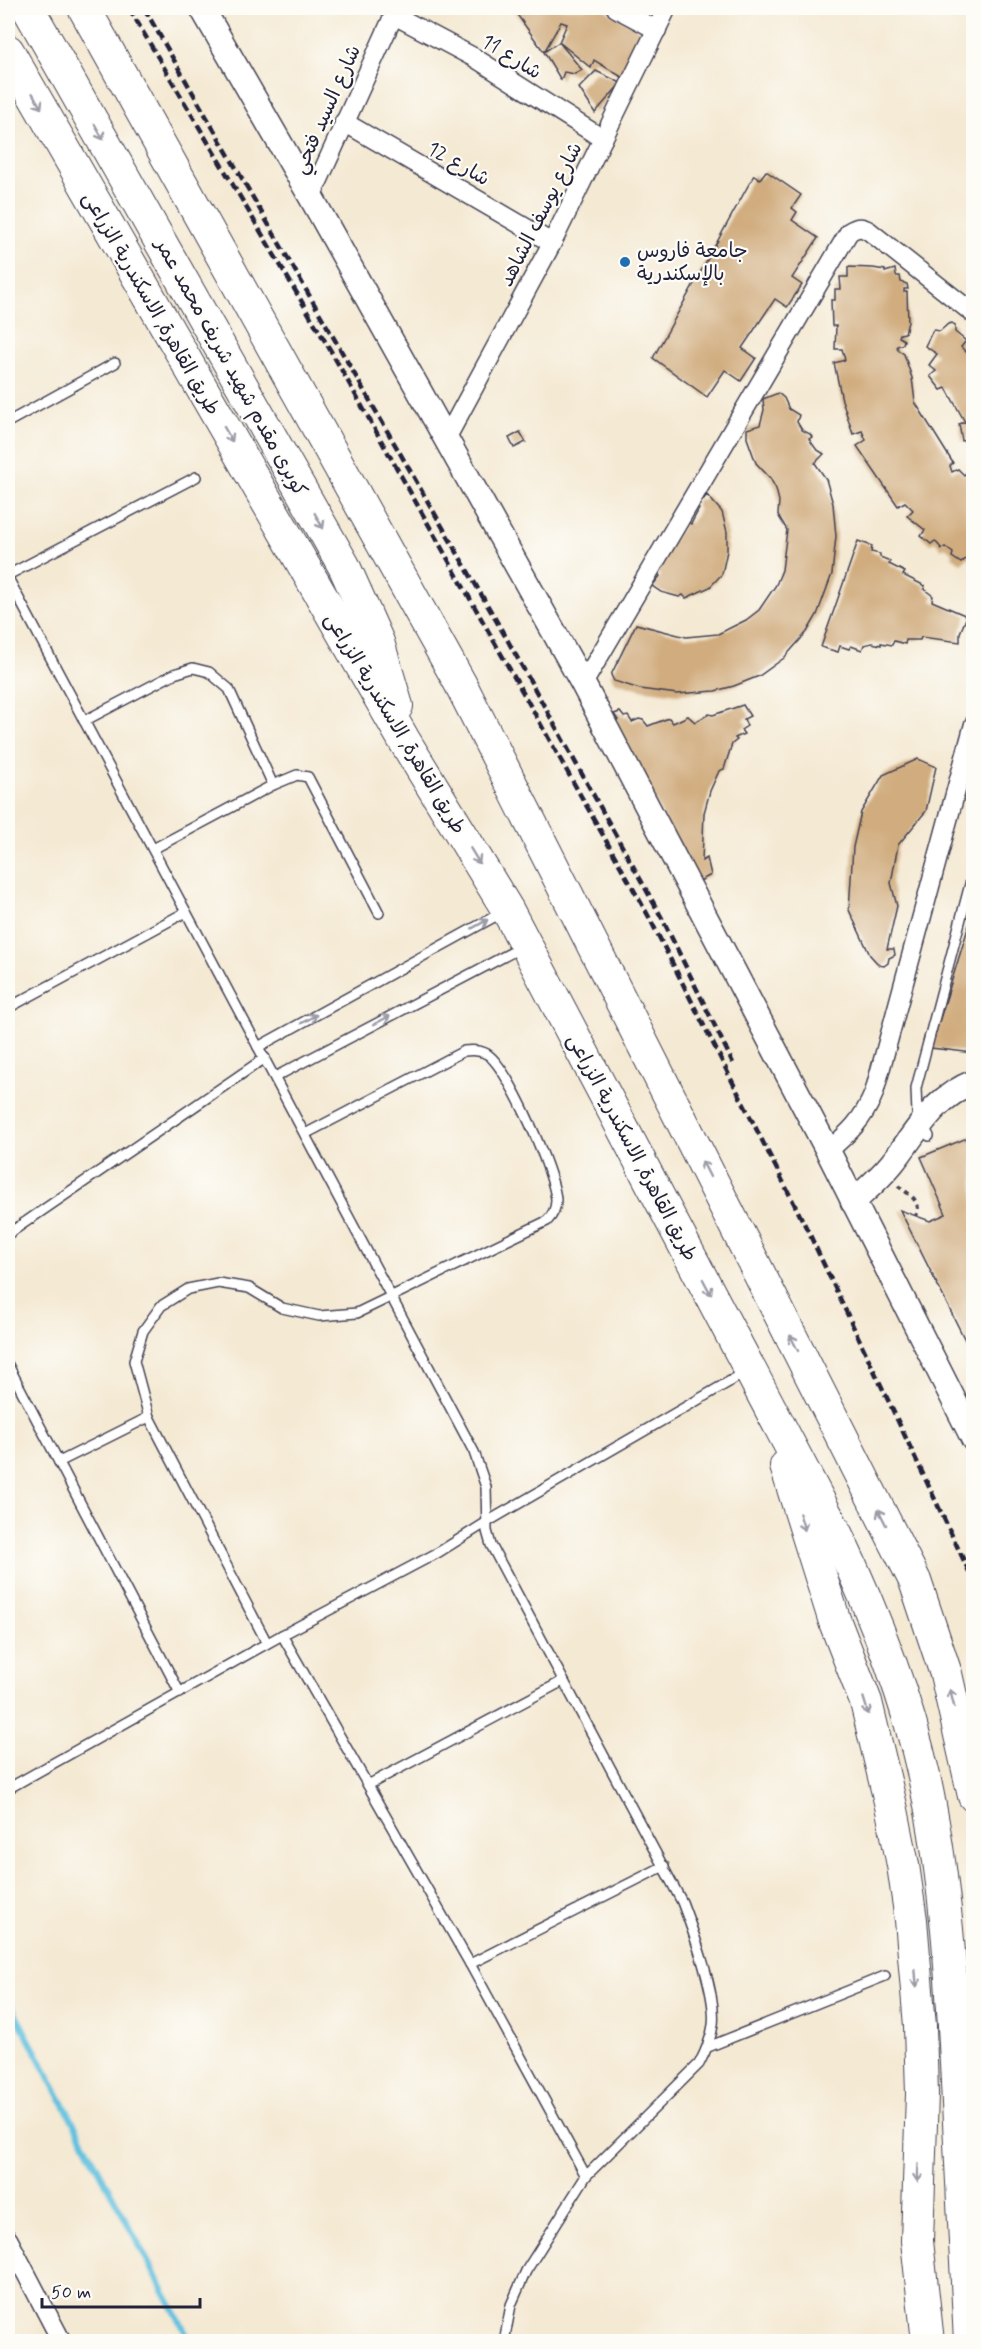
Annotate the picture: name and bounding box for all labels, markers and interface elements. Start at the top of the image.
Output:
street label: شارع 11 [476,28,546,86]
street label: شارع السيد فتحي [287,41,371,180]
one-way arrow [31,92,43,109]
one-way arrow [93,123,105,140]
street label: شارع 12 [422,136,495,193]
street label: شارع يوسف الشاهد [493,138,589,292]
street label: طريق القاهرة, الاسكندرية الزراعى [76,187,226,420]
street label: كوبرى مقدم شهيد شريف محمد عمر [147,232,313,502]
place label: جامعة فاروس بالإسكندرية [637,238,748,288]
marker: جامعة فاروس بالإسكندرية [618,255,632,269]
one-way arrow [222,425,234,442]
one-way arrow [313,512,325,529]
street label: طريق القاهرة, الاسكندرية الزراعى [318,608,472,840]
one-way arrow [469,847,481,864]
one-way arrow [471,918,488,930]
one-way arrow [300,1013,318,1024]
one-way arrow [373,1014,390,1026]
street label: طريق القاهرة, الاسكندرية الزراعى [560,1029,703,1266]
one-way arrow [699,1160,711,1178]
one-way arrow [702,1277,713,1295]
one-way arrow [788,1334,799,1352]
one-way arrow [876,1508,887,1526]
one-way arrow [797,1512,808,1531]
one-way arrow [945,1689,957,1708]
one-way arrow [861,1696,872,1715]
one-way arrow [911,1967,922,1987]
one-way arrow [913,2162,924,2182]
scale bar [42,2271,200,2309]
text: 50 m [51,2281,91,2305]

